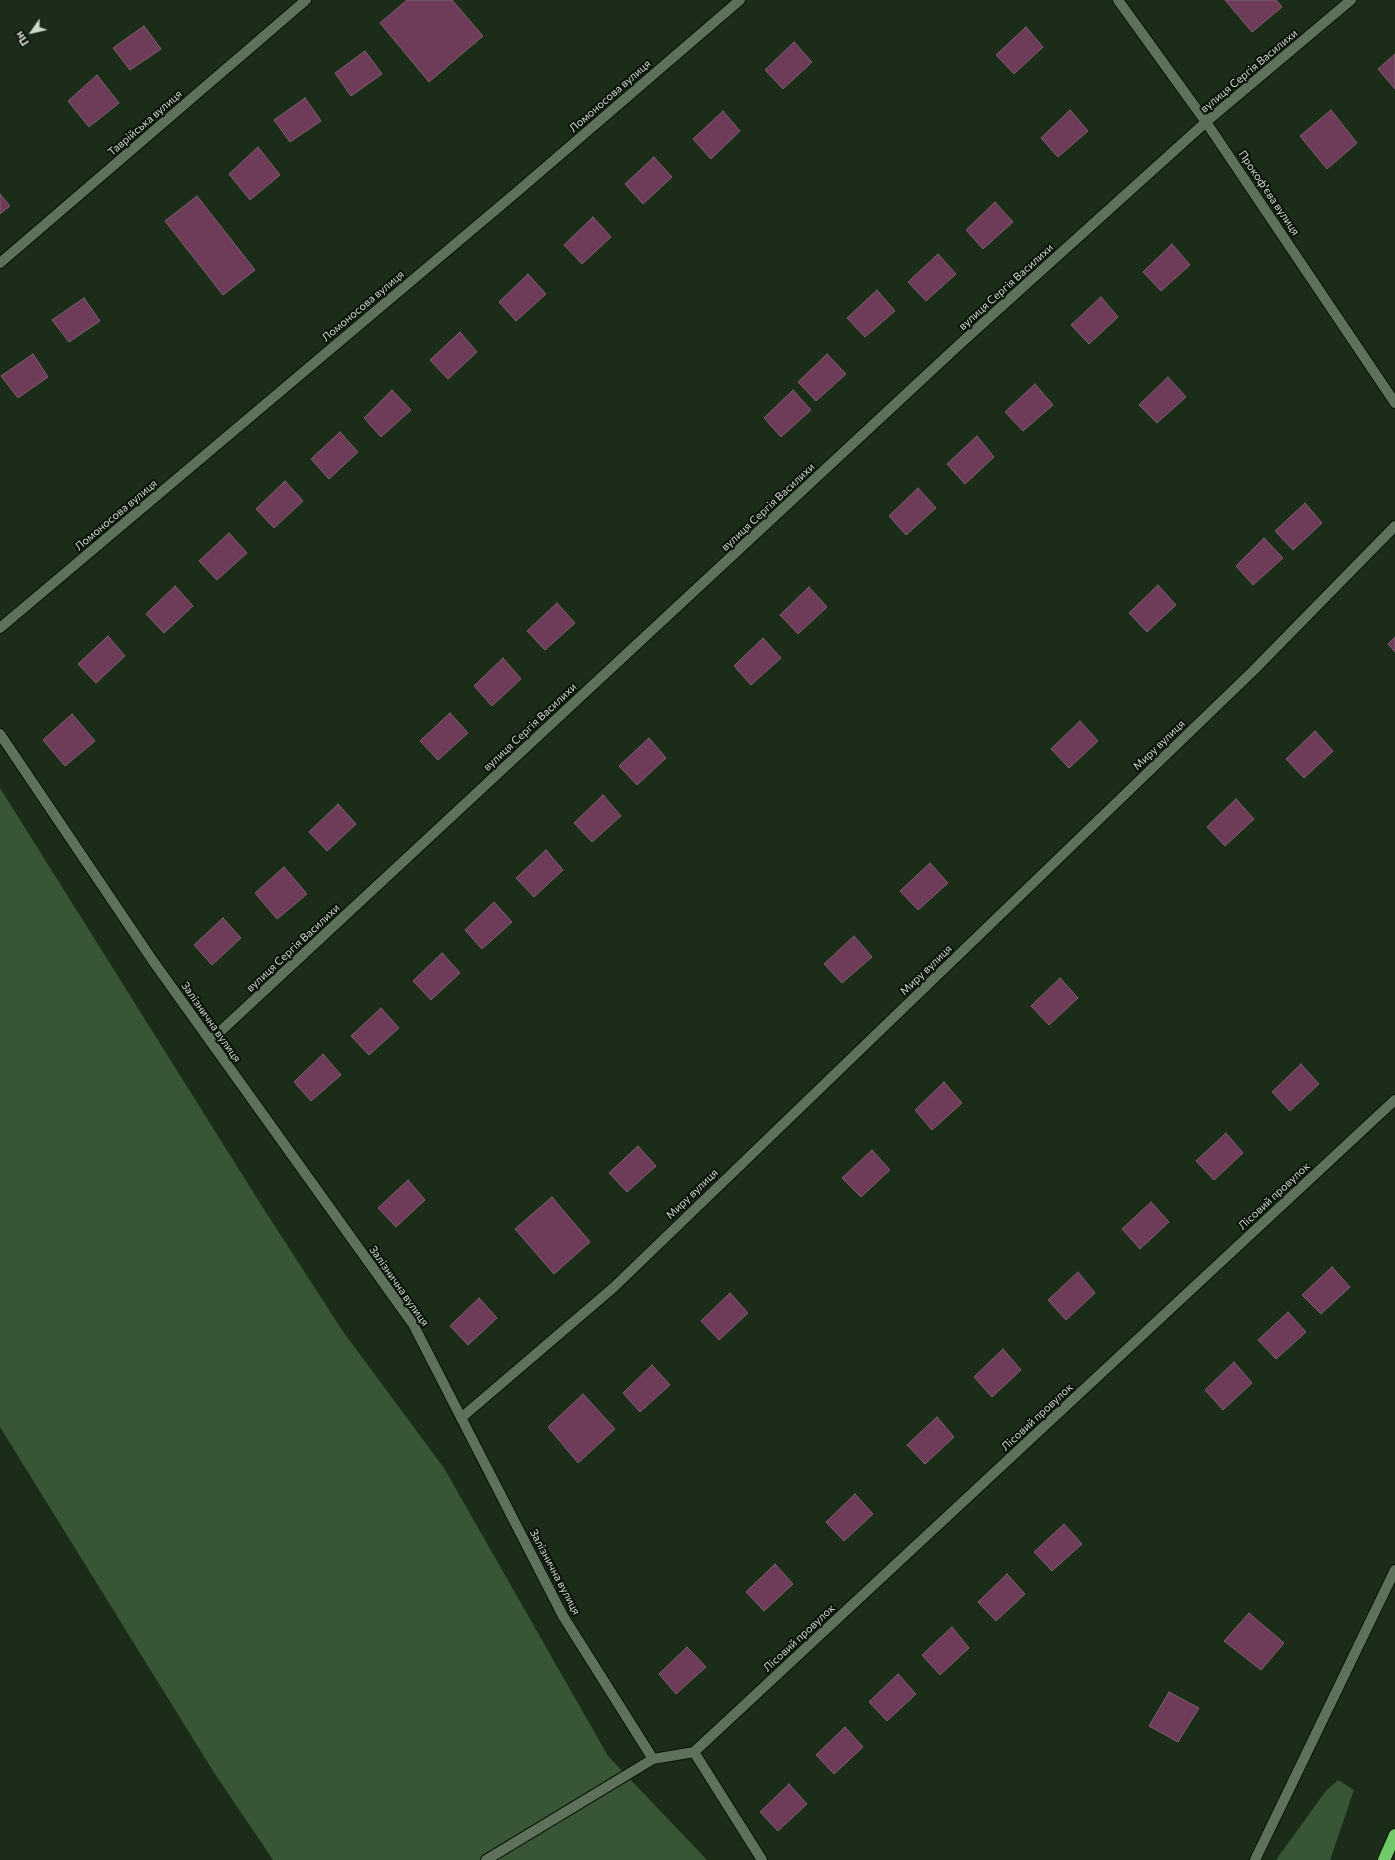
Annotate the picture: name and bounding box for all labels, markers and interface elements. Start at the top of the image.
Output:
north arrow [12,12,52,52]
street label: вулиця Сергія Василихи [1198,26,1300,116]
text: Пн [12,29,31,49]
street label: Ломоносова вулиця [567,57,653,135]
street label: Таврійська вулиця [105,87,185,159]
street label: Прокоф'єва вулиця [1236,148,1302,238]
street label: вулиця Сергія Василихи [956,241,1056,333]
street label: Ломоносова вулиця [319,268,407,344]
street label: вулиця Сергія Василихи [719,460,817,554]
street label: Ломоносова вулиця [72,477,160,553]
street label: вулиця Сергія Василихи [481,680,579,774]
street label: Миру вулиця [1130,717,1188,773]
street label: вулиця Сергія Василихи [244,901,342,995]
street label: Миру вулиця [897,942,955,998]
street label: Залізнична вулиця [178,979,244,1065]
street label: Лісовий провулок [1236,1160,1312,1232]
street label: Миру вулиця [663,1166,721,1222]
street label: Залізнична вулиця [366,1243,432,1329]
street label: Лісовий провулок [999,1381,1075,1453]
street label: Залізнична вулиця [527,1527,583,1617]
street label: Лісовий провулок [761,1602,837,1674]

